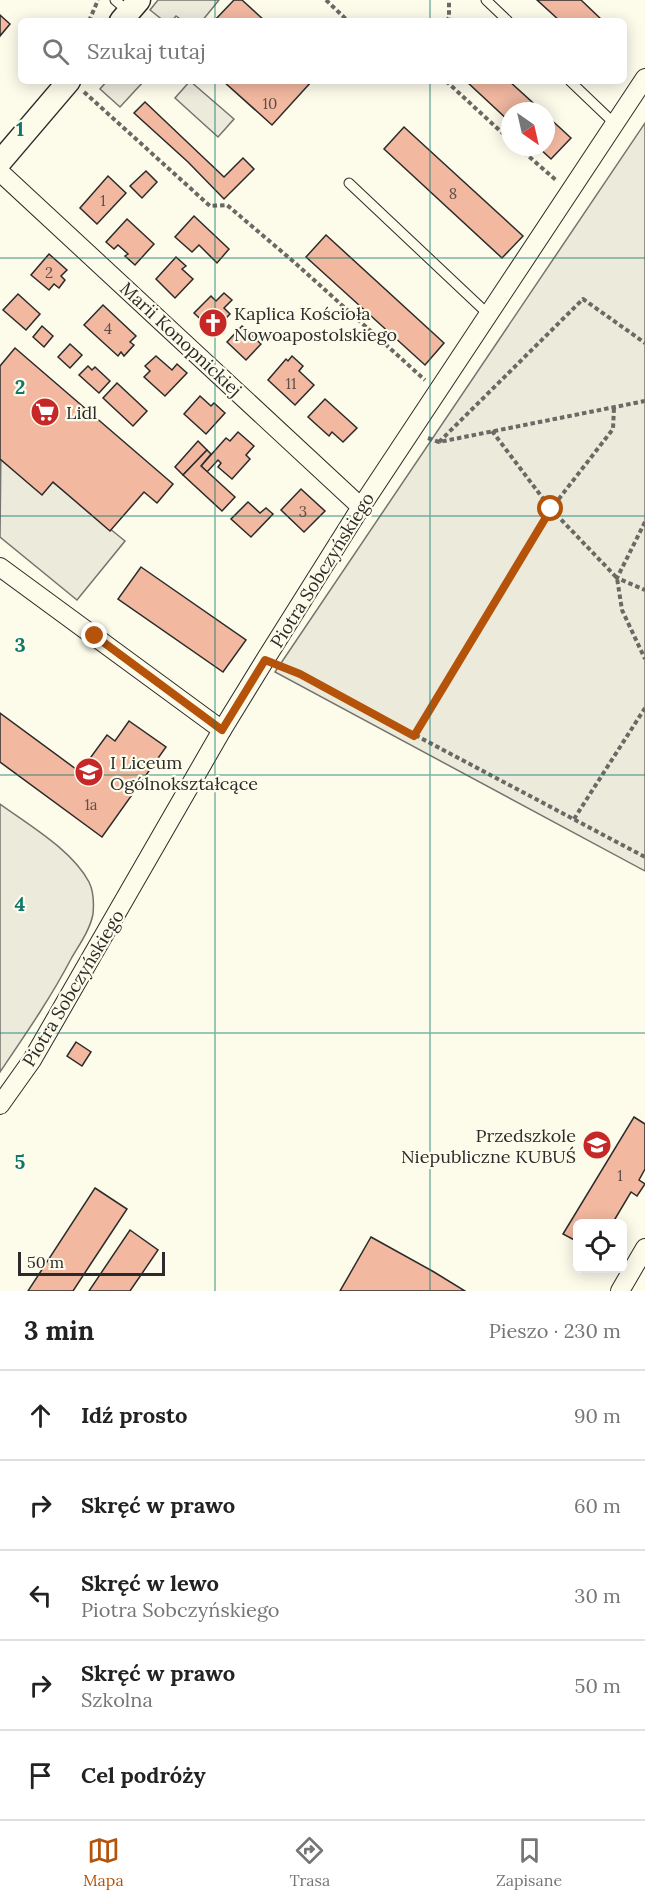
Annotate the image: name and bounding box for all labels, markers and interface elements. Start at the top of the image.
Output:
search box [18,18,627,84]
icon: search [39,35,72,68]
text: Szukaj tutaj [87,37,206,65]
house number: 10 [263,94,277,113]
north arrow [501,102,555,156]
text: 1 [16,116,24,141]
house number: 8 [449,184,457,203]
house number: 1 [100,191,106,210]
house number: 2 [45,263,53,282]
street label: Marii Konopnickiej [115,277,247,401]
place label: Kaplica Kościoła Nowoapostolskiego [234,302,397,346]
church icon: Kaplica Kościoła Nowoapostolskiego [197,307,229,339]
house number: 4 [104,319,112,338]
text: 2 [15,374,25,399]
house number: 11 [286,374,296,393]
supermarket icon: Lidl [29,396,61,428]
place label: Lidl [66,401,97,424]
street label: Piotra Sobczyńskiego [265,488,379,652]
route start [537,495,563,521]
house number: 3 [299,502,307,521]
route end [81,622,107,648]
text: 3 [14,632,26,657]
place label: I Liceum Ogólnokształcące [110,751,258,795]
school or university icon: I Liceum Ogólnokształcące [73,756,105,788]
house number: 1a [84,795,98,814]
text: 4 [15,891,26,916]
street label: Piotra Sobczyńskiego [17,905,129,1071]
place label: Przedszkole Niepubliczne KUBUŚ [401,1124,576,1168]
school or university icon: Przedszkole Niepubliczne KUBUŚ [581,1129,613,1161]
text: 5 [15,1149,26,1174]
house number: 1 [617,1166,623,1185]
map controls [573,1219,627,1273]
button: locate [573,1219,627,1273]
scale bar [18,1249,165,1276]
text: 50 m [27,1252,64,1272]
text: 3 min [24,1314,94,1347]
text: Pieszo · 230 m [489,1318,621,1343]
icon: ahead [24,1399,57,1432]
text: Idź prosto [81,1401,187,1429]
text: 90 m [574,1403,621,1428]
icon: right [24,1489,57,1522]
text: Skręć w prawo [81,1491,235,1519]
text: 60 m [574,1493,621,1518]
text: Skręć w lewo [81,1569,219,1597]
icon: left [24,1579,57,1612]
text: 30 m [574,1583,621,1608]
text: Piotra Sobczyńskiego [81,1597,280,1622]
text: Skręć w prawo [81,1659,235,1687]
icon: right [24,1669,57,1702]
text: 50 m [575,1673,621,1698]
text: Szkolna [81,1687,153,1712]
icon: arrive [24,1759,57,1792]
text: Cel podróży [81,1761,206,1789]
tab: Mapa [83,1834,124,1890]
tab: Trasa [289,1834,330,1890]
tab: Zapisane [496,1834,562,1890]

